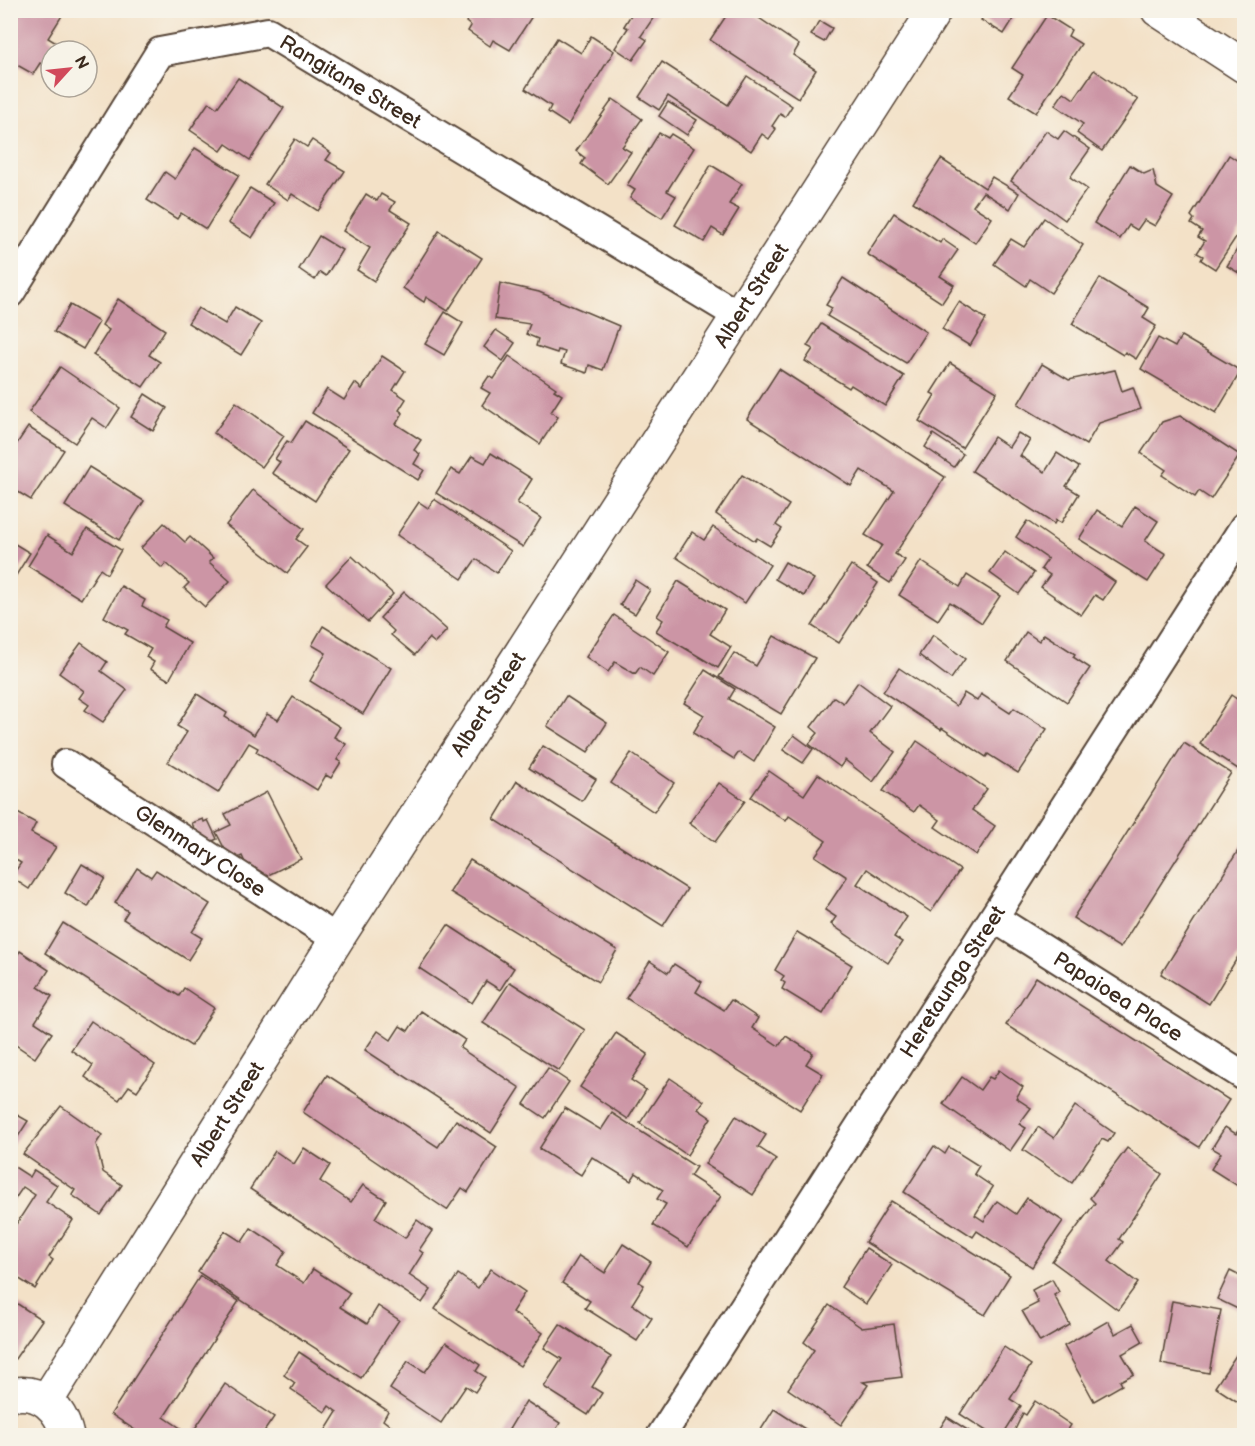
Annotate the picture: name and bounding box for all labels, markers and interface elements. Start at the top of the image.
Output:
street label: Rangitane Street [275,30,426,134]
north arrow [39,39,99,99]
text: N [70,53,92,73]
street label: Albert Street [709,238,794,352]
street label: Albert Street [445,647,531,761]
street label: Glenmary Close [130,799,270,902]
street label: Heretaunga Street [895,900,1011,1062]
street label: Papaioea Place [1049,946,1188,1047]
street label: Albert Street [185,1056,270,1171]

